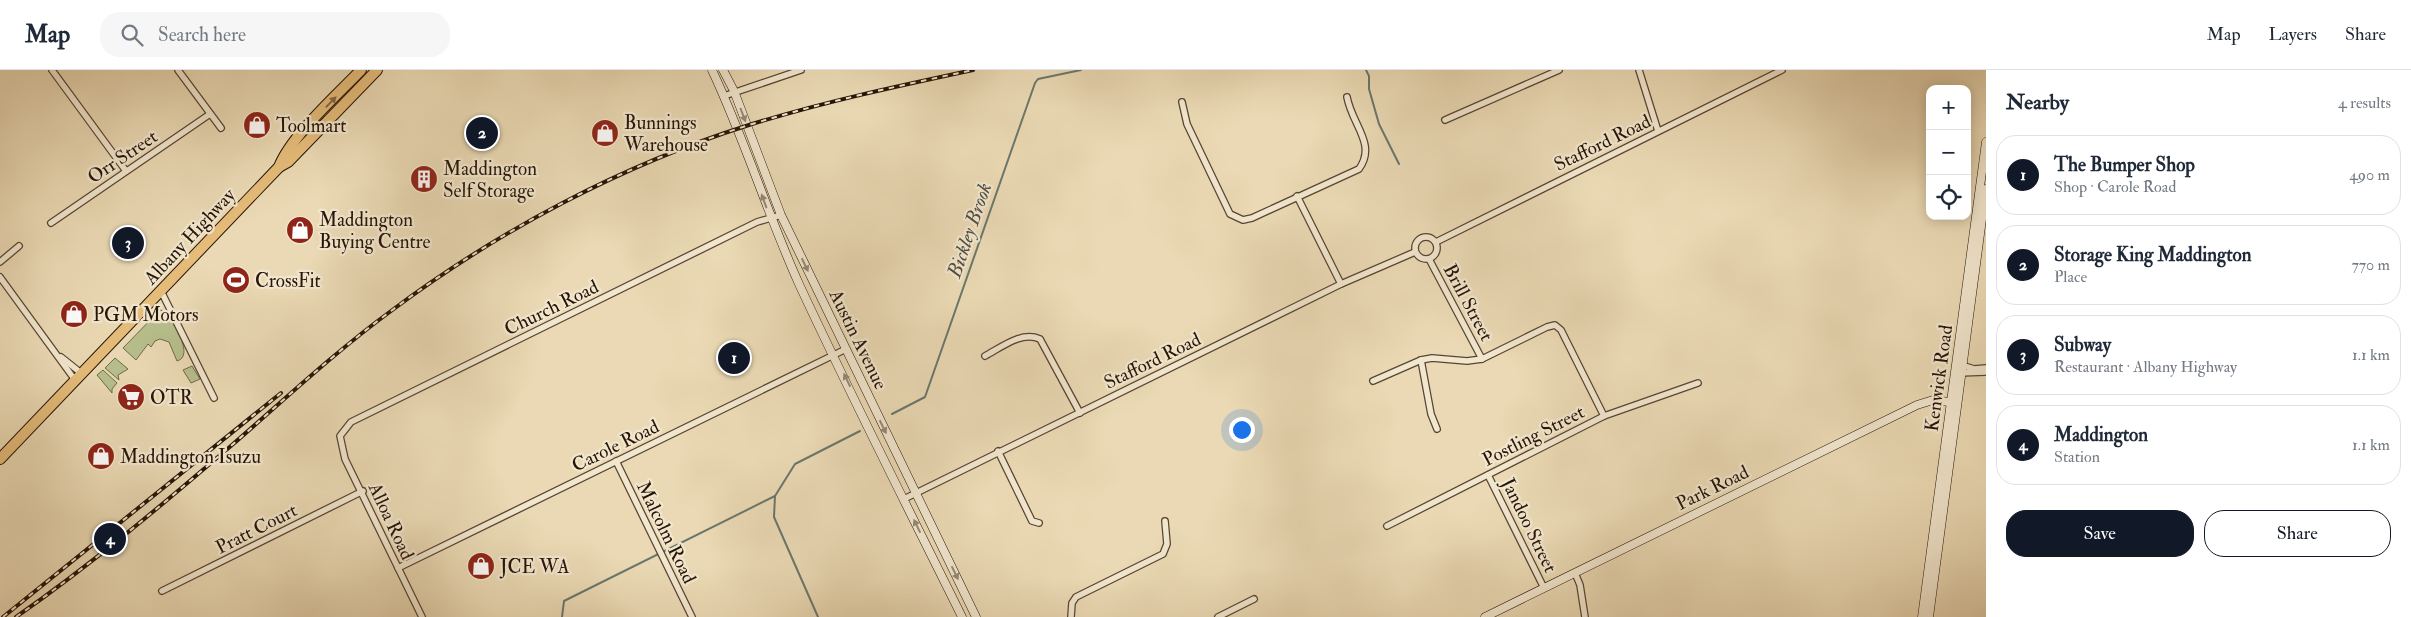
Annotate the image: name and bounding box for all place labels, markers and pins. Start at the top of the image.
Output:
shop icon: Toolmart [242,110,272,140]
place label: Bunnings Warehouse [623,111,708,157]
place label: Toolmart [276,114,347,138]
pin: 2 [466,114,498,152]
shop icon: Bunnings Warehouse [590,118,620,148]
place label: Maddington Self Storage [443,157,537,203]
building icon: Maddington Self Storage [409,164,439,194]
place label: Maddington Buying Centre [319,208,431,254]
shop icon: Maddington Buying Centre [285,215,315,245]
pin: 3 [112,224,144,262]
sports icon: CrossFit [221,265,251,295]
place label: CrossFit [255,269,321,293]
shop icon: PGM Motors [59,299,89,329]
place label: PGM Motors [93,303,198,327]
pin: 1 [718,339,750,377]
supermarket icon: OTR [116,382,146,412]
place label: OTR [150,386,194,410]
shop icon: Maddington Isuzu [86,441,116,471]
place label: Maddington Isuzu [120,445,261,469]
pin: 4 [94,520,126,558]
shop icon: JCE WA [466,551,496,581]
place label: JCE WA [499,555,570,579]

